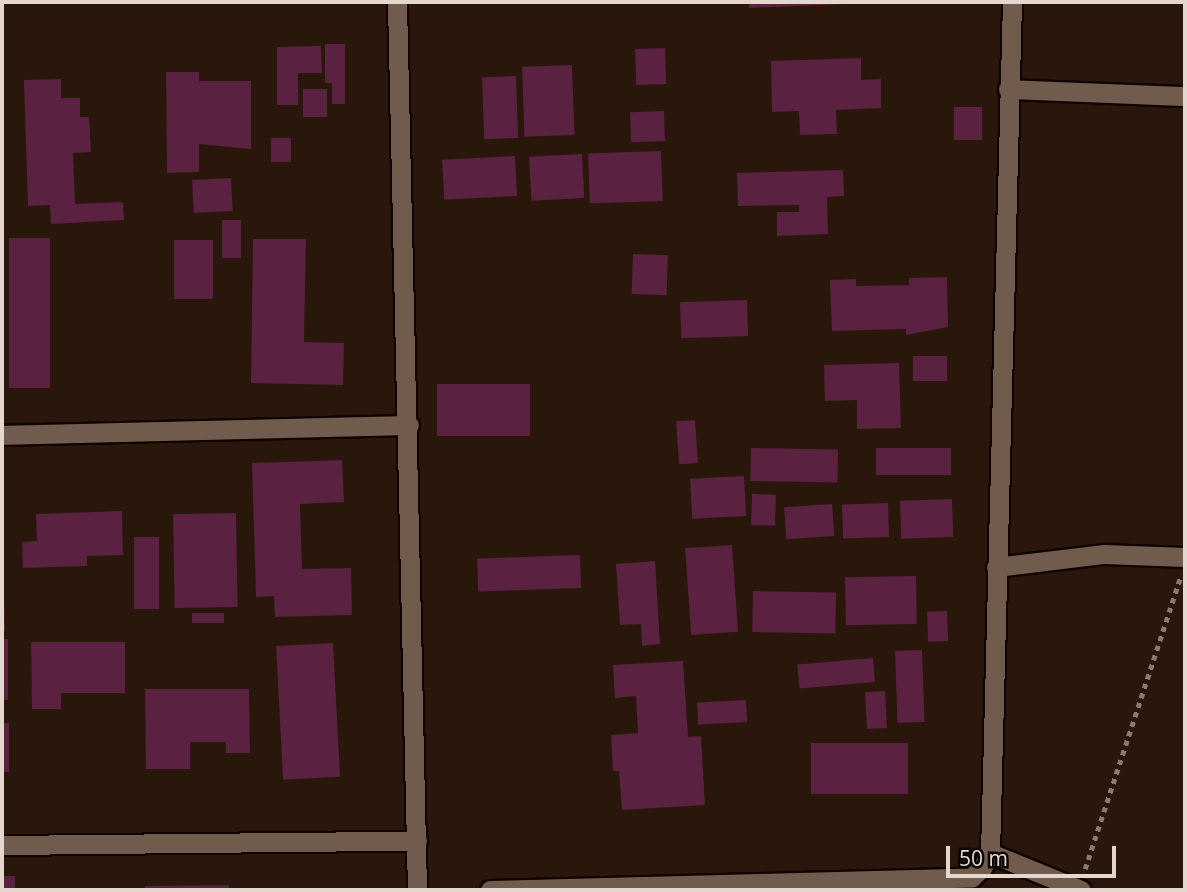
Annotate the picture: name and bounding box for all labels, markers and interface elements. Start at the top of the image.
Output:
scale bar [949,832,1119,876]
text: 50 m [959,844,1008,872]

